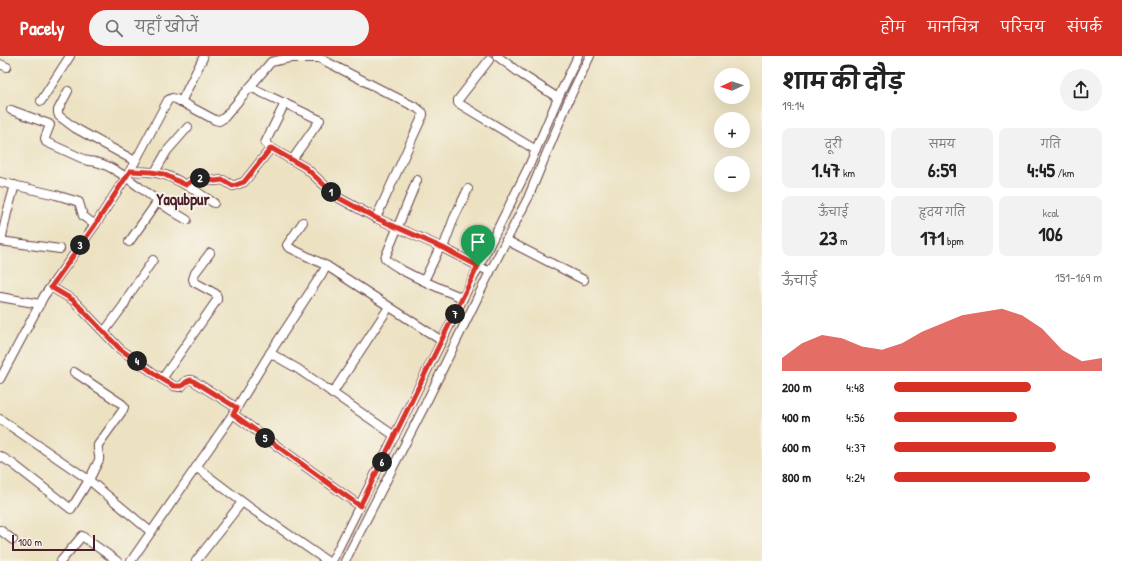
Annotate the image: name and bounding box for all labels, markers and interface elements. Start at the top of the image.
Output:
search box [89,10,369,46]
text: Pacely [20,15,65,41]
text: यहाँ खोजें [135,16,199,37]
icon: search [103,17,125,39]
text: होम [881,17,905,36]
text: मानचित्र [927,17,979,36]
text: परिचय [1001,17,1045,36]
text: संपर्क [1067,17,1102,36]
text: शाम की दौड़ [782,66,904,96]
north arrow [714,68,750,104]
map controls [714,68,750,192]
button: share [1060,69,1102,111]
text: 19:14 [782,96,804,114]
button: + [714,112,750,148]
text: दूरी [825,137,842,151]
text: समय [929,137,955,151]
text: गति [1041,137,1061,151]
button: − [714,156,750,192]
text: 1.47 [812,156,841,183]
text: 6:59 [928,156,956,183]
text: 4:45 [1027,156,1055,183]
text: km [841,166,855,180]
text: /km [1055,166,1074,180]
pin: 2 [190,168,210,188]
text: 2 [197,171,203,185]
pin: 1 [321,182,341,202]
text: 1 [329,185,333,199]
district label: Yaqubpur [156,188,210,211]
text: ऊँचाई [819,205,848,219]
text: हृदय गति [919,205,965,219]
text: kcal [1043,206,1059,220]
text: 106 [1039,220,1063,247]
text: 23 [819,224,837,251]
text: 171 [920,224,945,251]
pin [461,225,495,266]
icon: arrive [467,231,489,253]
text: m [837,234,848,248]
text: bpm [945,234,964,248]
pin: 3 [70,235,90,255]
text: 3 [78,238,82,252]
text: 151–169 m [1055,268,1102,286]
text: ऊँचाई [782,271,817,289]
pin: 7 [445,304,465,324]
text: 7 [452,307,458,321]
pin: 4 [127,351,147,371]
text: 4 [135,354,139,368]
text: 200 m [782,378,812,396]
text: 4:48 [846,378,864,396]
text: 400 m [782,408,810,426]
text: 4:56 [846,408,865,426]
pin: 5 [255,428,275,448]
text: 5 [263,431,267,445]
text: 600 m [782,438,811,456]
text: 4:37 [846,438,866,456]
pin: 6 [372,452,392,472]
text: 6 [380,455,384,469]
text: 800 m [782,468,811,486]
text: 4:24 [846,468,865,486]
scale bar [12,533,95,552]
text: 100 m [18,535,42,549]

